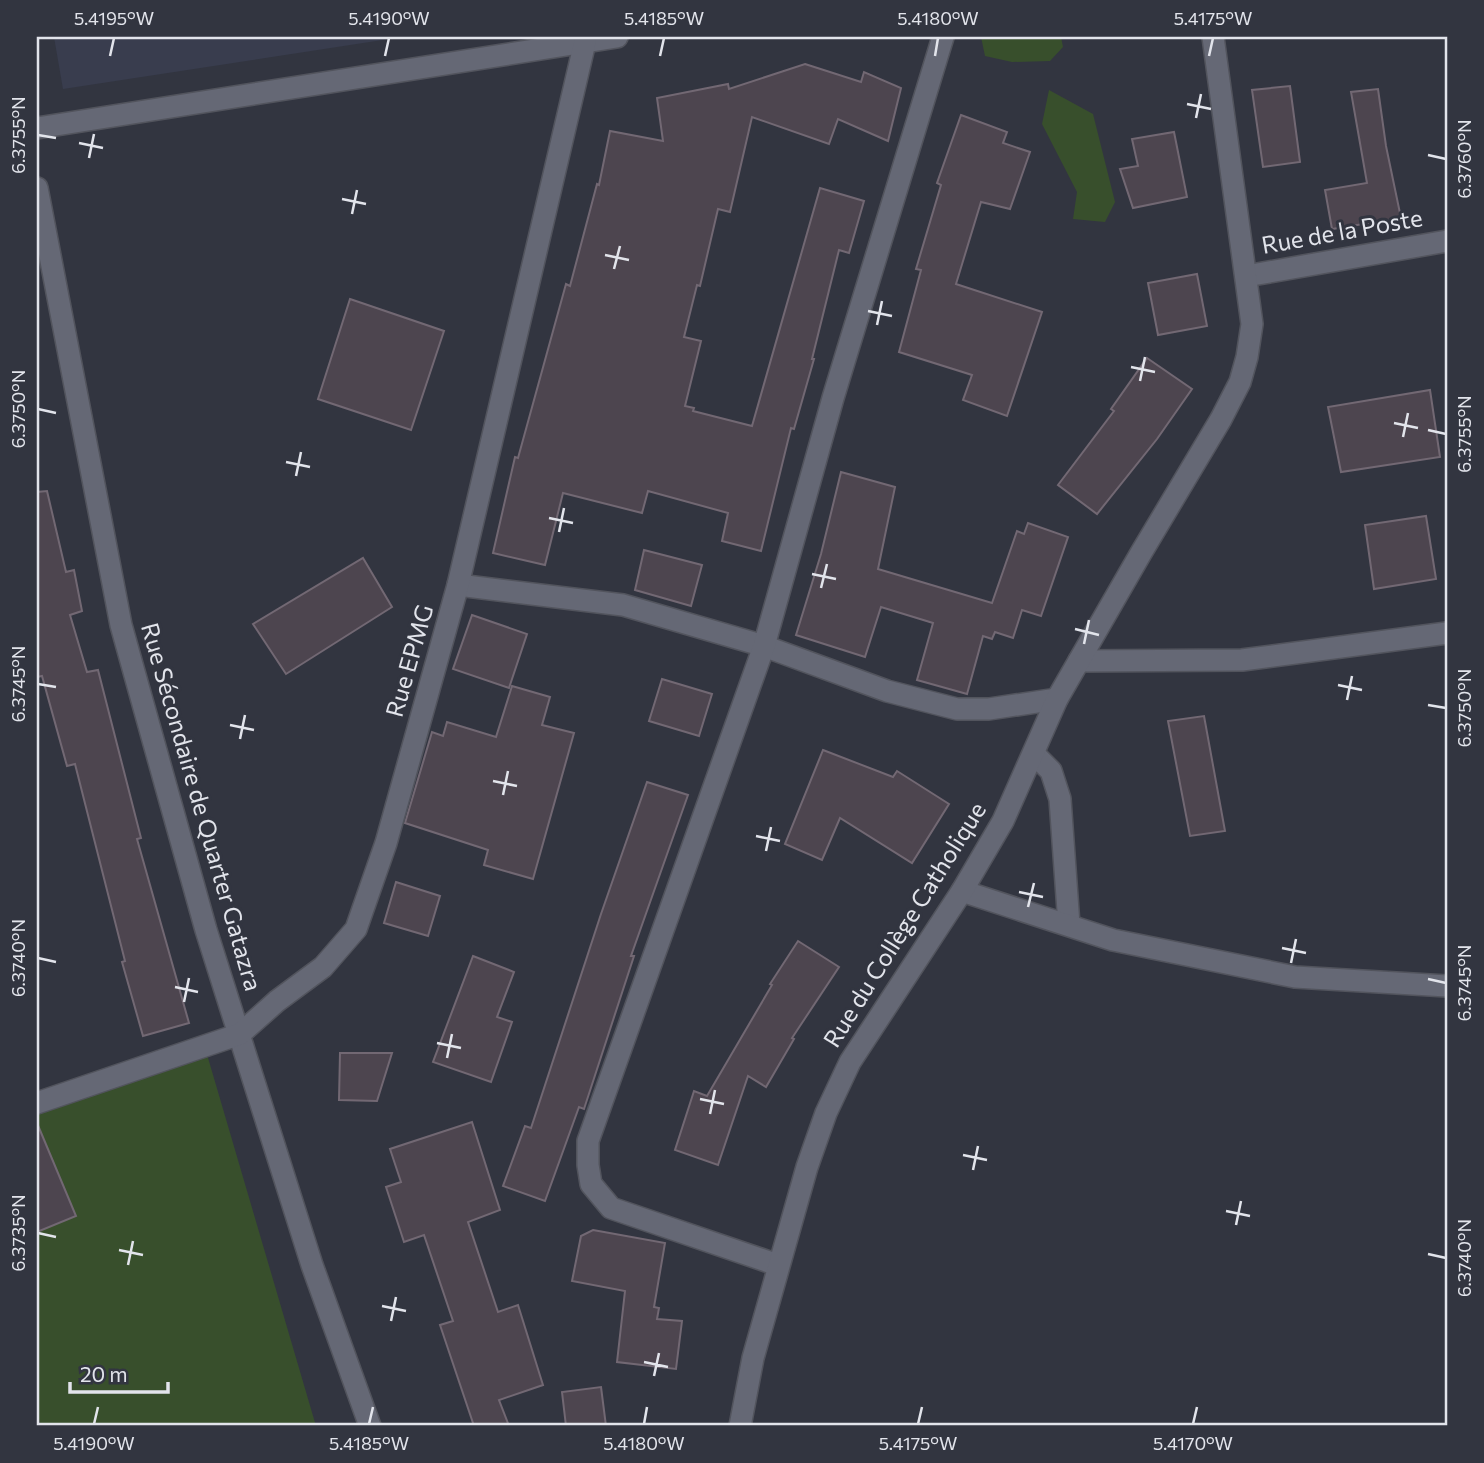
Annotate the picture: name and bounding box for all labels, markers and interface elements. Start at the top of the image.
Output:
text: 5.4195°W [74,7,154,29]
text: 5.4190°W [348,7,430,29]
text: 5.4185°W [624,7,704,29]
text: 5.4180°W [897,7,979,29]
text: 5.4175°W [1174,7,1252,29]
text: 6.3755°N [7,96,29,174]
text: 6.3760°N [1453,119,1475,199]
street label: Rue de la Poste [1259,202,1424,259]
text: 6.3750°N [7,370,29,448]
text: 6.3755°N [1453,395,1475,473]
street label: Rue EPMG [379,601,438,720]
street label: Rue Sécondaire de Quarter Gatazra [136,619,269,994]
text: 6.3745°N [7,646,29,722]
text: 6.3750°N [1453,669,1475,747]
street label: Rue du Collège Catholique [816,796,991,1052]
text: 6.3740°N [7,919,29,997]
text: 6.3745°N [1453,945,1475,1021]
text: 6.3735°N [7,1194,29,1272]
text: 6.3740°N [1453,1219,1475,1297]
scale bar [70,1351,168,1395]
text: 20 m [80,1361,128,1386]
text: 5.4190°W [53,1432,135,1454]
text: 5.4185°W [329,1432,409,1454]
text: 5.4180°W [603,1432,685,1454]
text: 5.4175°W [879,1432,957,1454]
text: 5.4170°W [1153,1432,1233,1454]

